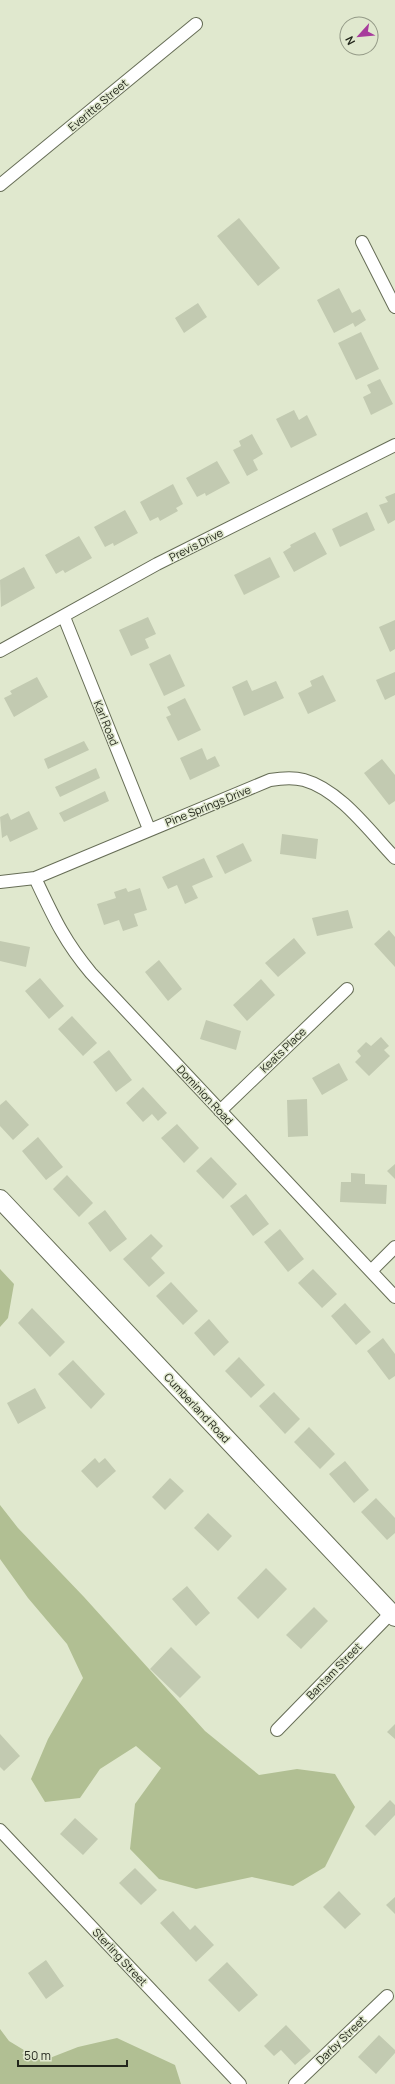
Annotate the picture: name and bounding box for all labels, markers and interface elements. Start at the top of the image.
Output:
north arrow [339,16,379,56]
text: N [341,34,358,48]
street label: Everitte Street [65,75,131,134]
street label: Previs Drive [166,524,226,565]
street label: Karl Road [91,698,122,748]
street label: Pine Springs Drive [163,781,253,830]
street label: Keats Place [256,1024,309,1075]
street label: Dominion Road [174,1062,237,1128]
street label: Cumberland Road [161,1369,234,1446]
street label: Bantam Street [303,1639,365,1702]
street label: Sterling Street [90,1924,151,1989]
street label: Darby Street [312,2012,369,2067]
scale bar [18,2042,127,2068]
text: 50 m [24,2047,51,2064]

